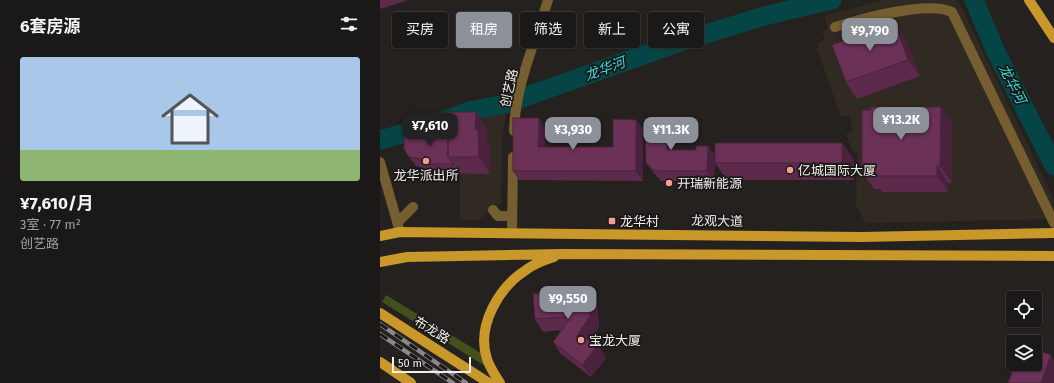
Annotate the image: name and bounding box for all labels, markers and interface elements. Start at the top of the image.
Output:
chip: 买房 [392,12,448,48]
chip: 租房 [456,12,512,48]
chip: 筛选 [520,12,576,48]
chip: 新上 [584,12,640,48]
chip: 公寓 [648,12,704,48]
icon: filters [338,13,360,35]
text: 6套房源 [20,16,81,37]
pin: ¥9,790 [837,18,903,52]
text: ¥9,790 [851,23,889,38]
water label: 龙华河 [582,53,630,84]
water label: 龙华河 [995,61,1030,109]
street label: 创艺路 [497,67,521,109]
icon: home [154,83,226,155]
pin: ¥13.2K [868,107,934,141]
text: ¥13.2K [882,112,920,127]
pin: ¥7,610 [397,113,463,147]
pin: ¥3,930 [540,117,606,151]
pin: ¥11.3K [638,117,704,151]
text: ¥7,610 [412,118,448,133]
text: ¥3,930 [554,122,592,137]
text: ¥11.3K [652,122,690,137]
marker: 龙华派出所 [421,156,431,166]
place label: 亿城国际大厦 [798,163,876,178]
marker: 亿城国际大厦 [785,165,795,175]
place label: 龙华派出所 [393,168,459,183]
place label: 开瑞新能源 [677,176,742,191]
marker: 开瑞新能源 [664,178,674,188]
text: ¥7,610/月 [20,193,94,214]
street label: 龙观大道 [691,213,743,229]
place label: 龙华村 [620,214,659,229]
marker: 龙华村 [607,216,617,226]
text: 3室 · 77 m² [20,217,81,232]
text: 创艺路 [20,236,59,251]
pin: ¥9,550 [535,286,601,320]
text: ¥9,550 [548,291,588,306]
map controls [1006,291,1042,371]
button: locate [1006,291,1042,327]
street label: 布龙路 [411,313,453,347]
place label: 宝龙大厦 [589,333,641,348]
marker: 宝龙大厦 [576,335,586,345]
button: layers [1006,335,1042,371]
scale bar [392,355,471,374]
text: 50 m [398,357,422,370]

